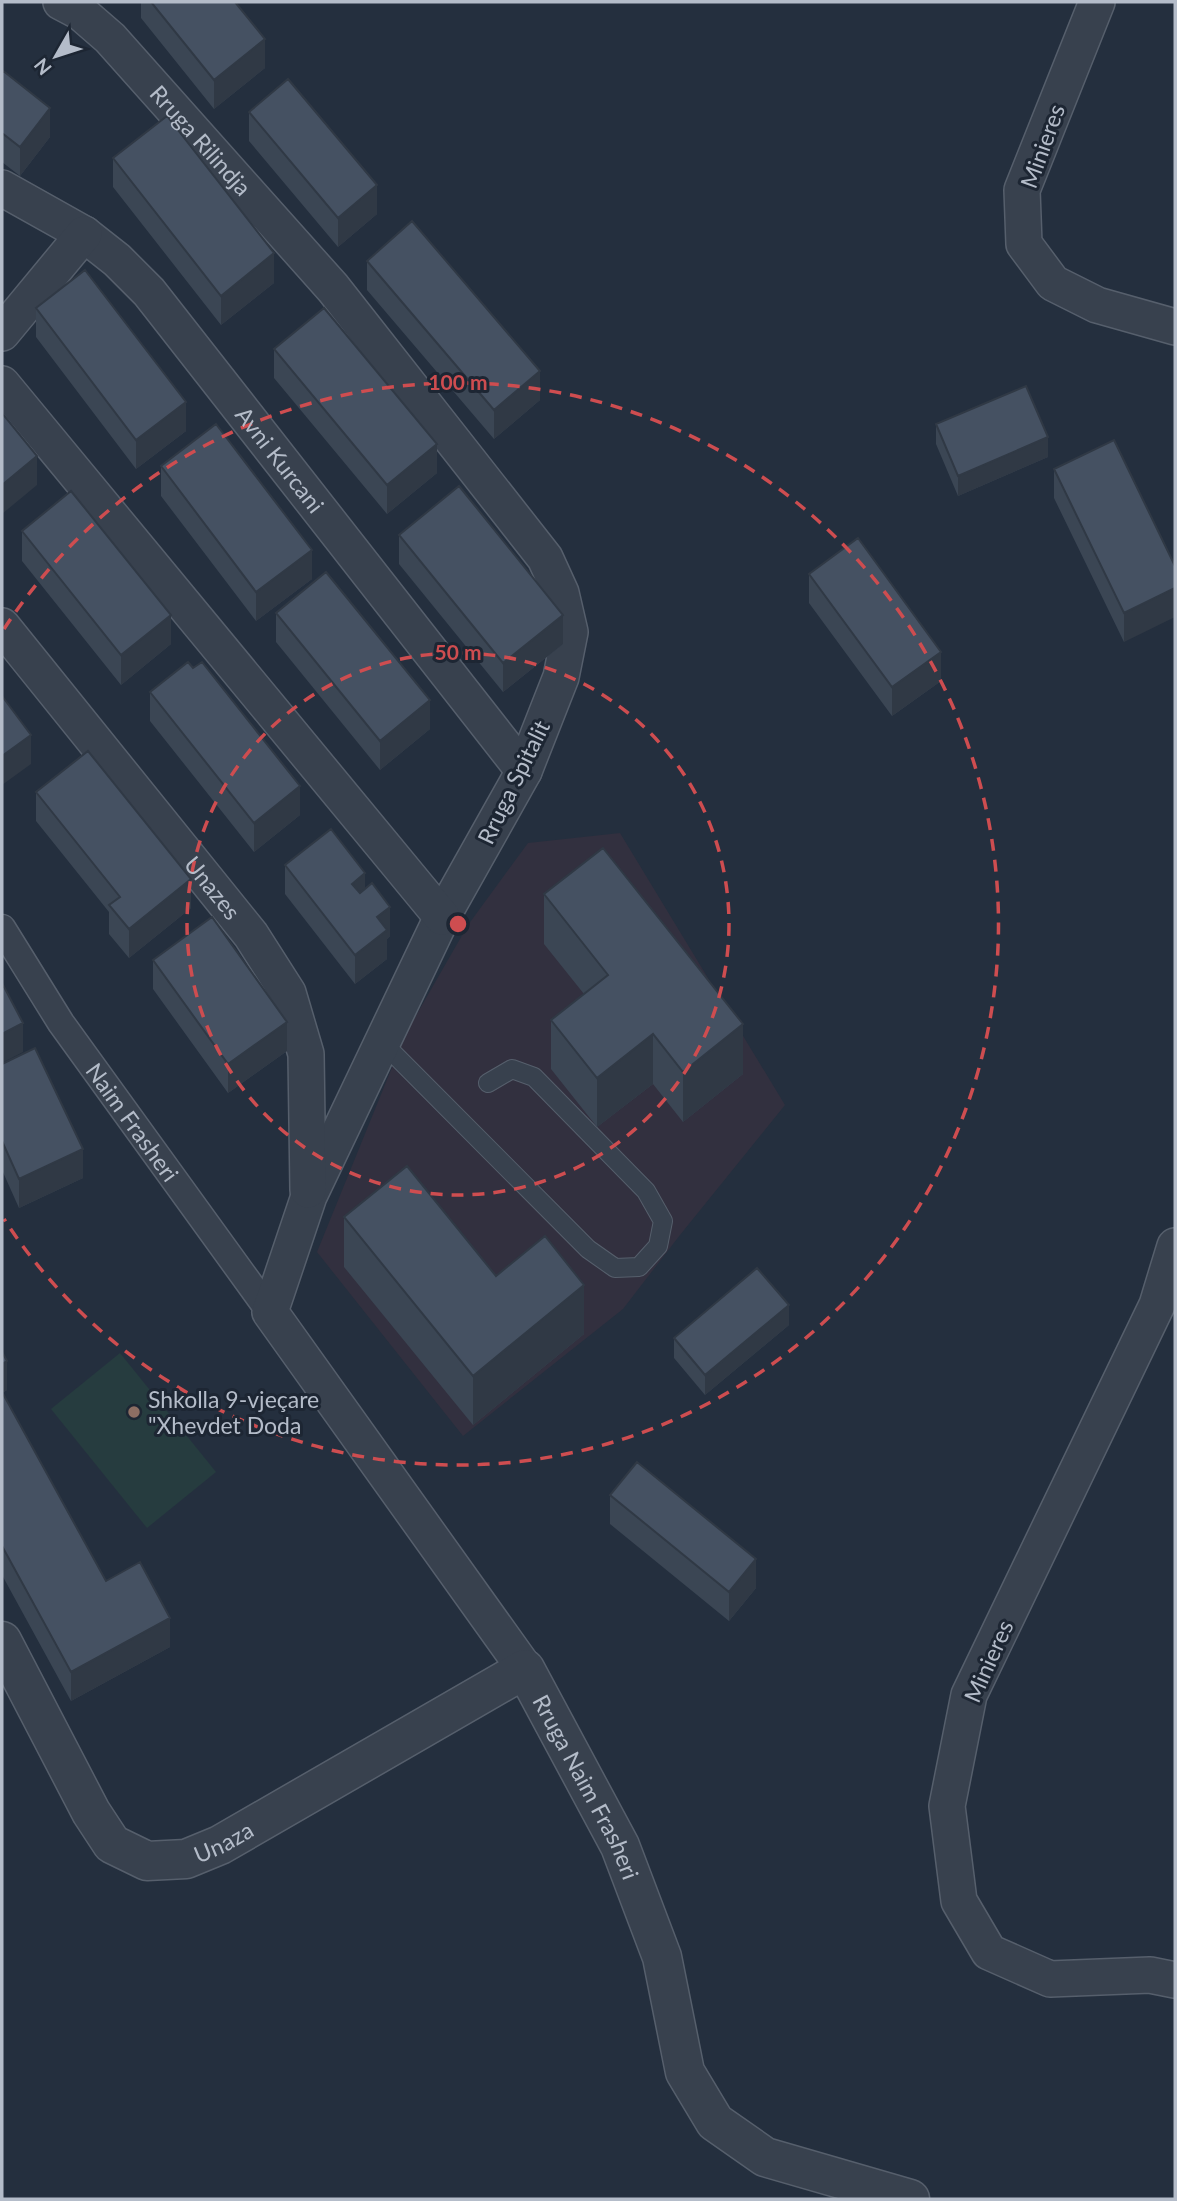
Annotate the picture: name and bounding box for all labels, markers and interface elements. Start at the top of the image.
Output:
north arrow [21,21,91,91]
text: N [29,54,56,80]
street label: Rruga Rilindja [145,79,258,201]
street label: Minieres [1014,100,1070,192]
text: 100 m [428,369,488,394]
street label: Avni Kurcani [230,401,330,518]
text: 50 m [434,639,482,664]
street label: Rruga Spitalit [471,715,555,848]
street label: Unazes [179,850,247,925]
centre of rings [446,912,470,936]
street label: Naim Frasheri [80,1057,185,1187]
place label: Shkolla 9-vjeçare "Xhevdet Doda [148,1385,319,1439]
marker: Shkolla 9-vjeçare "Xhevdet Doda [126,1404,142,1420]
street label: Minieres [957,1615,1019,1707]
street label: Rruga Naim Frasheri [527,1690,645,1883]
street label: Unaza [190,1815,258,1868]

